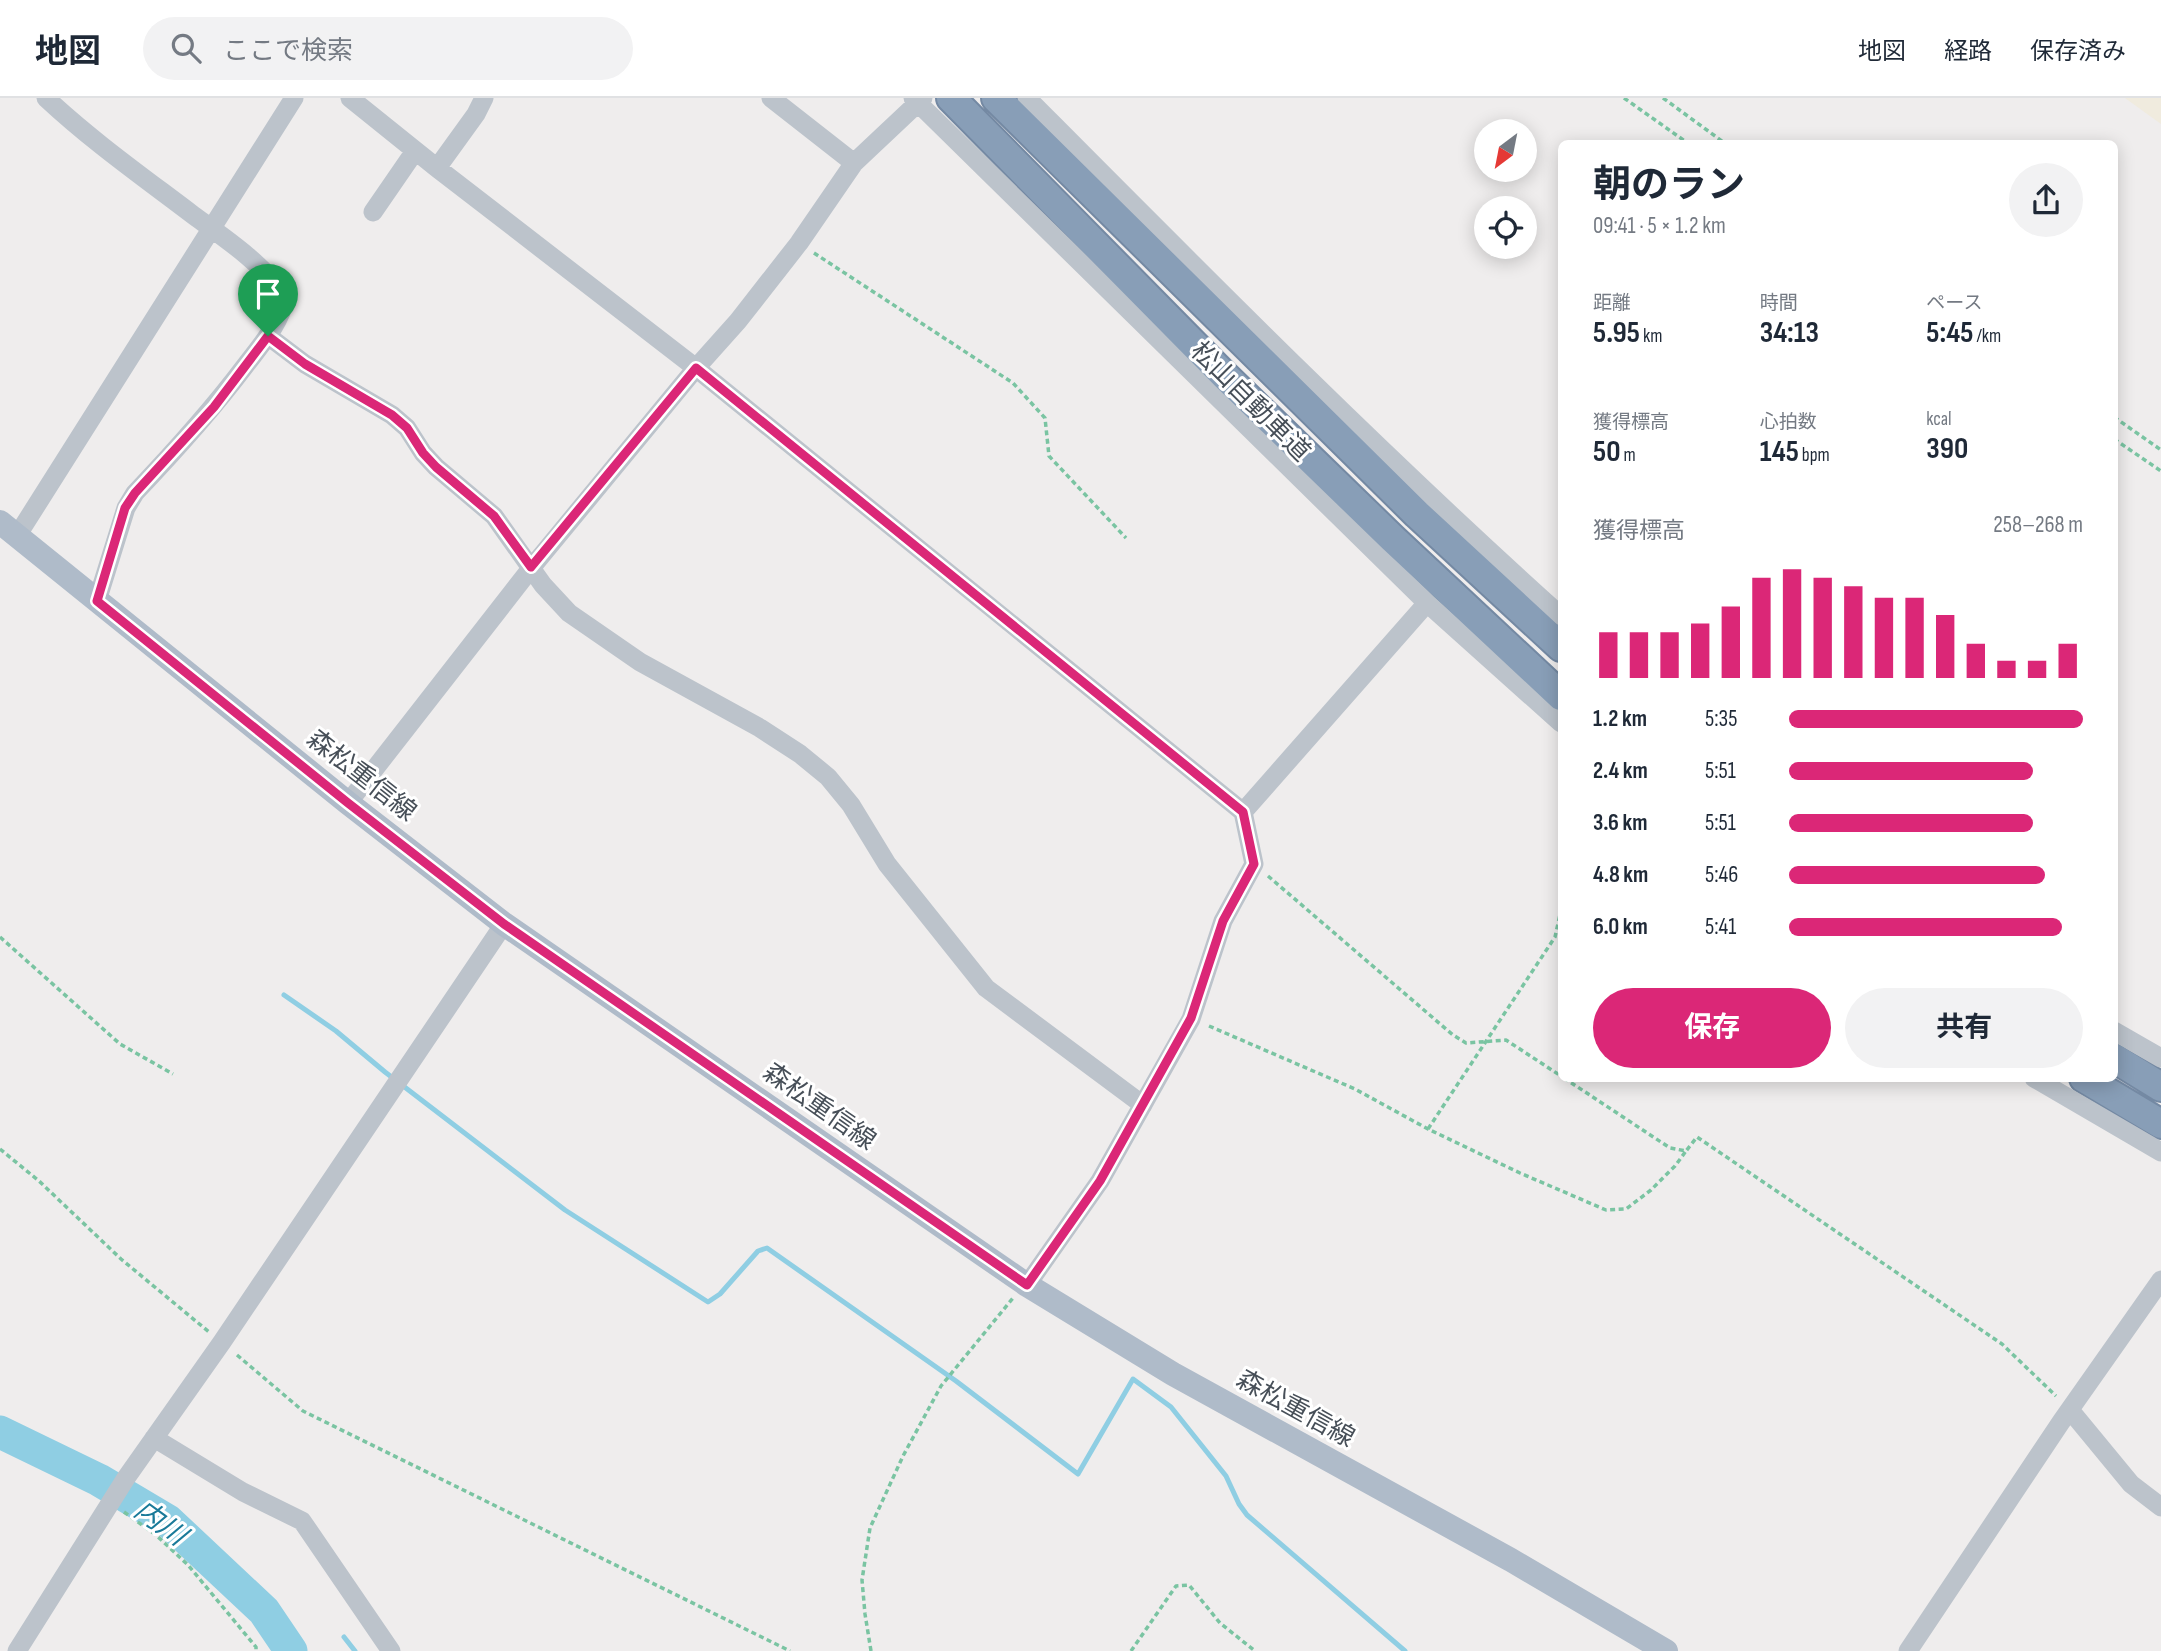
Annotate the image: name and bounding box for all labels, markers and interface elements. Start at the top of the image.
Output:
search box [143,17,633,80]
icon: search [167,29,205,67]
text: 地図 [35,32,101,72]
text: ここで検索 [223,36,353,67]
text: 地図 [1858,37,1906,66]
text: 経路 [1944,37,1992,66]
text: 保存済み [2030,37,2126,66]
north arrow [1474,119,1536,182]
map controls [1474,119,1537,259]
text: 朝のラン [1593,163,1745,208]
button: share [2009,163,2083,237]
button: locate [1474,196,1537,259]
text: 09:41 · 5 × 1.2 km [1593,212,1726,240]
pin [238,264,298,336]
icon: arrive [249,275,287,313]
text: 距離 [1593,292,1631,315]
text: 時間 [1760,292,1798,315]
text: ペース [1926,292,1982,315]
text: 5.95 [1593,315,1640,351]
text: 34:13 [1760,315,1819,351]
text: 5:45 [1926,315,1973,351]
text: km [1640,325,1662,348]
text: /km [1973,325,2001,348]
street label: 松山自動車道 [1184,336,1316,468]
text: kcal [1926,408,1951,431]
text: 獲得標高 [1593,411,1669,434]
text: 心拍数 [1760,411,1817,434]
text: 390 [1926,431,1968,467]
text: 50 [1593,434,1620,470]
text: 145 [1760,434,1799,470]
text: m [1620,444,1636,467]
text: bpm [1799,444,1830,467]
text: 258–268 m [1993,511,2083,539]
text: 獲得標高 [1593,517,1685,545]
text: 1.2 km [1593,705,1647,733]
text: 5:35 [1705,705,1737,733]
street label: 森松重信線 [300,724,422,828]
text: 2.4 km [1593,757,1648,785]
text: 5:51 [1705,757,1736,785]
text: 3.6 km [1593,809,1647,837]
text: 5:51 [1705,809,1736,837]
text: 4.8 km [1593,861,1648,889]
text: 5:46 [1705,861,1738,889]
text: 6.0 km [1593,913,1648,941]
text: 5:41 [1705,913,1736,941]
button: 保存 [1593,988,1831,1068]
button: 共有 [1845,988,2083,1068]
street label: 森松重信線 [757,1057,881,1157]
street label: 森松重信線 [1231,1364,1360,1454]
water label: 内川 [128,1493,195,1555]

